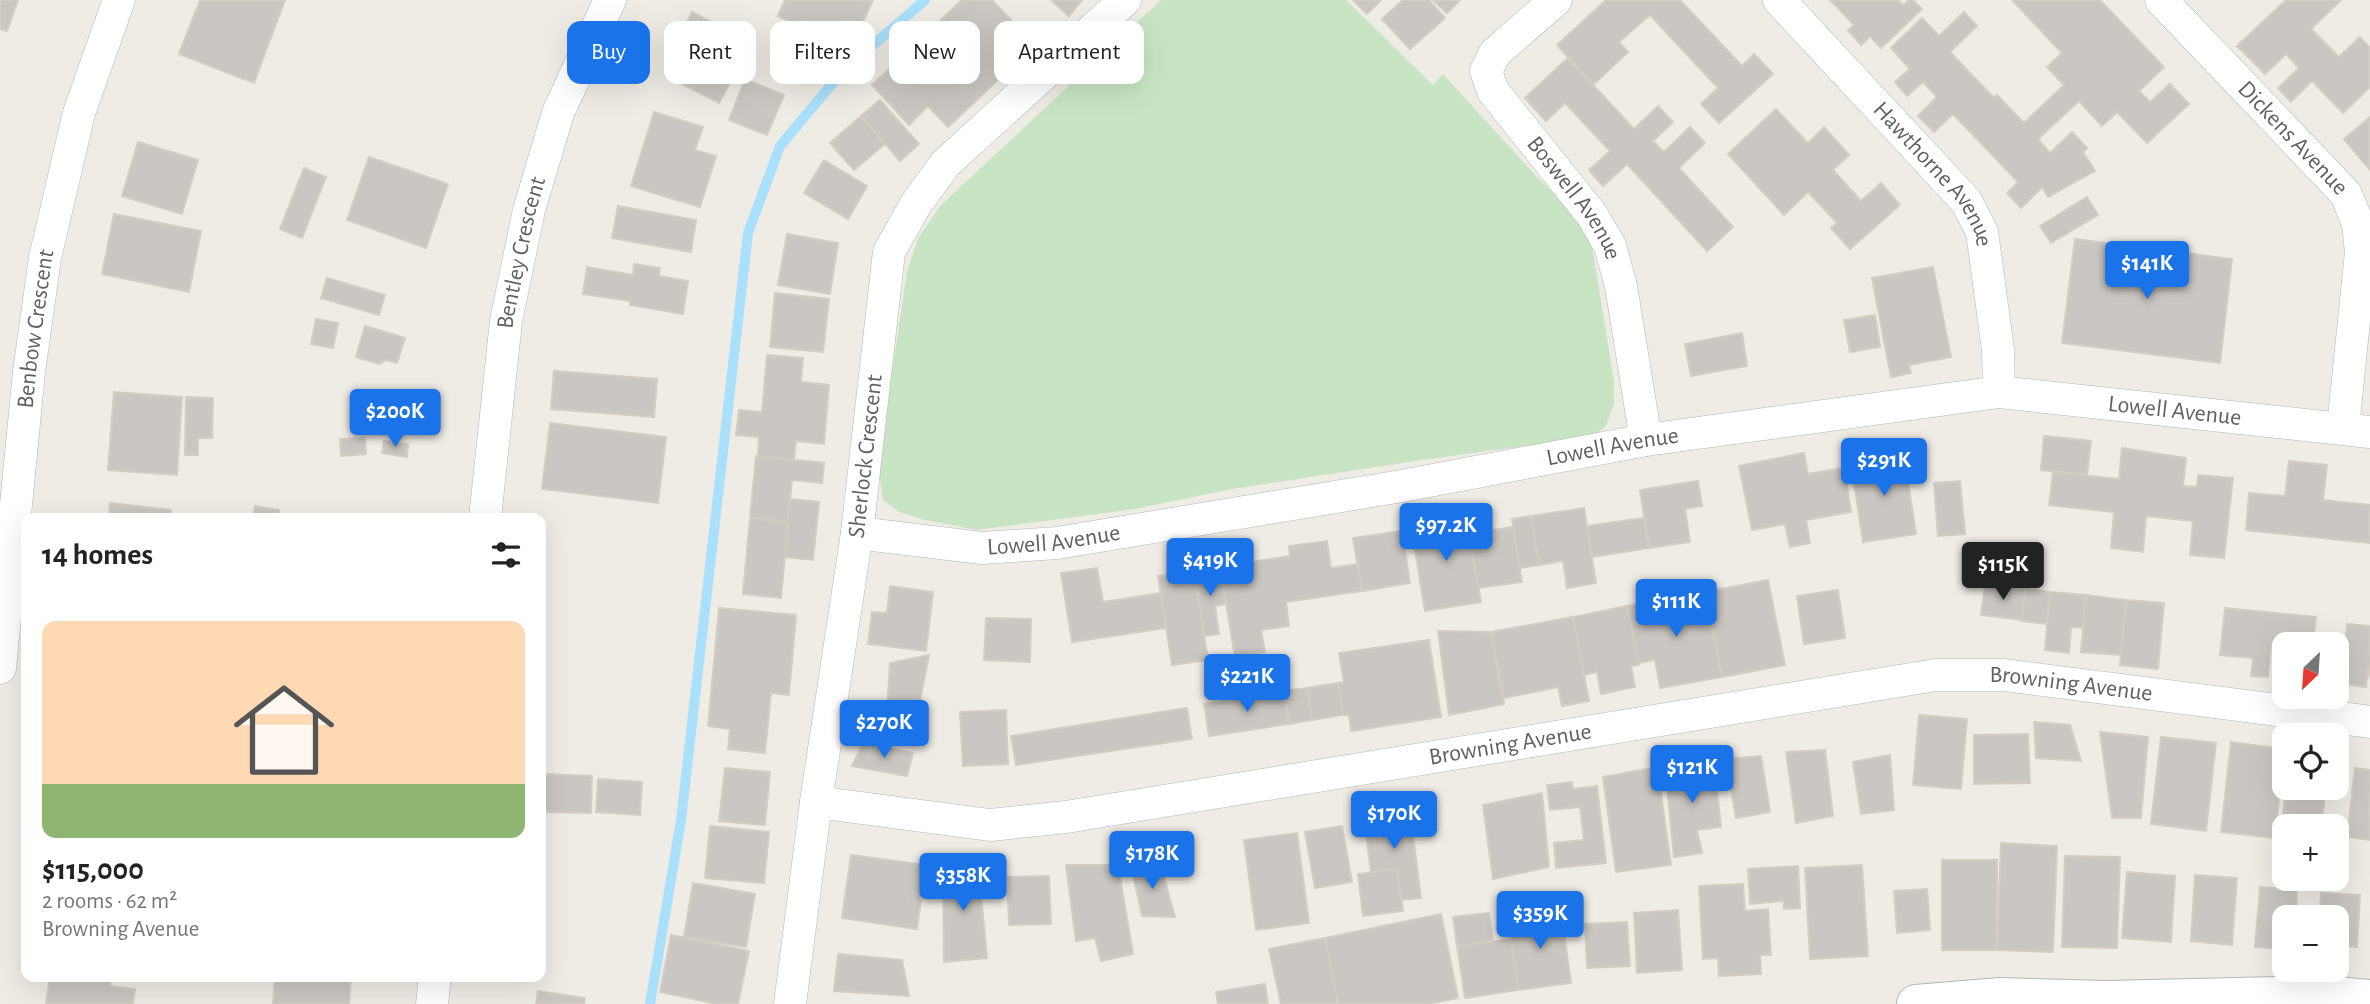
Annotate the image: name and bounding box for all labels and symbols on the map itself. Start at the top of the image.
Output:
street label: Dickens Avenue [2233,77,2352,200]
street label: Hawthorne Avenue [1868,97,1996,248]
street label: Boswell Avenue [1522,132,1625,262]
street label: Bentley Crescent [493,174,550,330]
pin: $141K [2098,242,2196,301]
street label: Benbow Crescent [13,247,59,409]
street label: Sherlock Crescent [845,373,887,539]
pin: $200K [346,390,444,449]
street label: Lowell Avenue [2107,392,2243,430]
street label: Lowell Avenue [1545,424,1680,471]
pin: $291K [1835,438,1933,498]
pin: $97.2K [1389,504,1503,563]
street label: Lowell Avenue [986,521,1122,560]
pin: $419K [1161,538,1259,598]
pin: $115K [1954,542,2052,602]
pin: $111K [1627,580,1725,639]
north arrow [2272,632,2348,709]
pin: $221K [1198,654,1296,714]
street label: Browning Avenue [1989,663,2154,706]
pin: $270K [835,700,933,760]
street label: Browning Avenue [1427,719,1593,770]
pin: $121K [1643,746,1741,805]
pin: $170K [1345,792,1443,851]
pin: $178K [1103,832,1201,891]
pin: $358K [914,853,1012,913]
pin: $359K [1491,892,1589,951]

